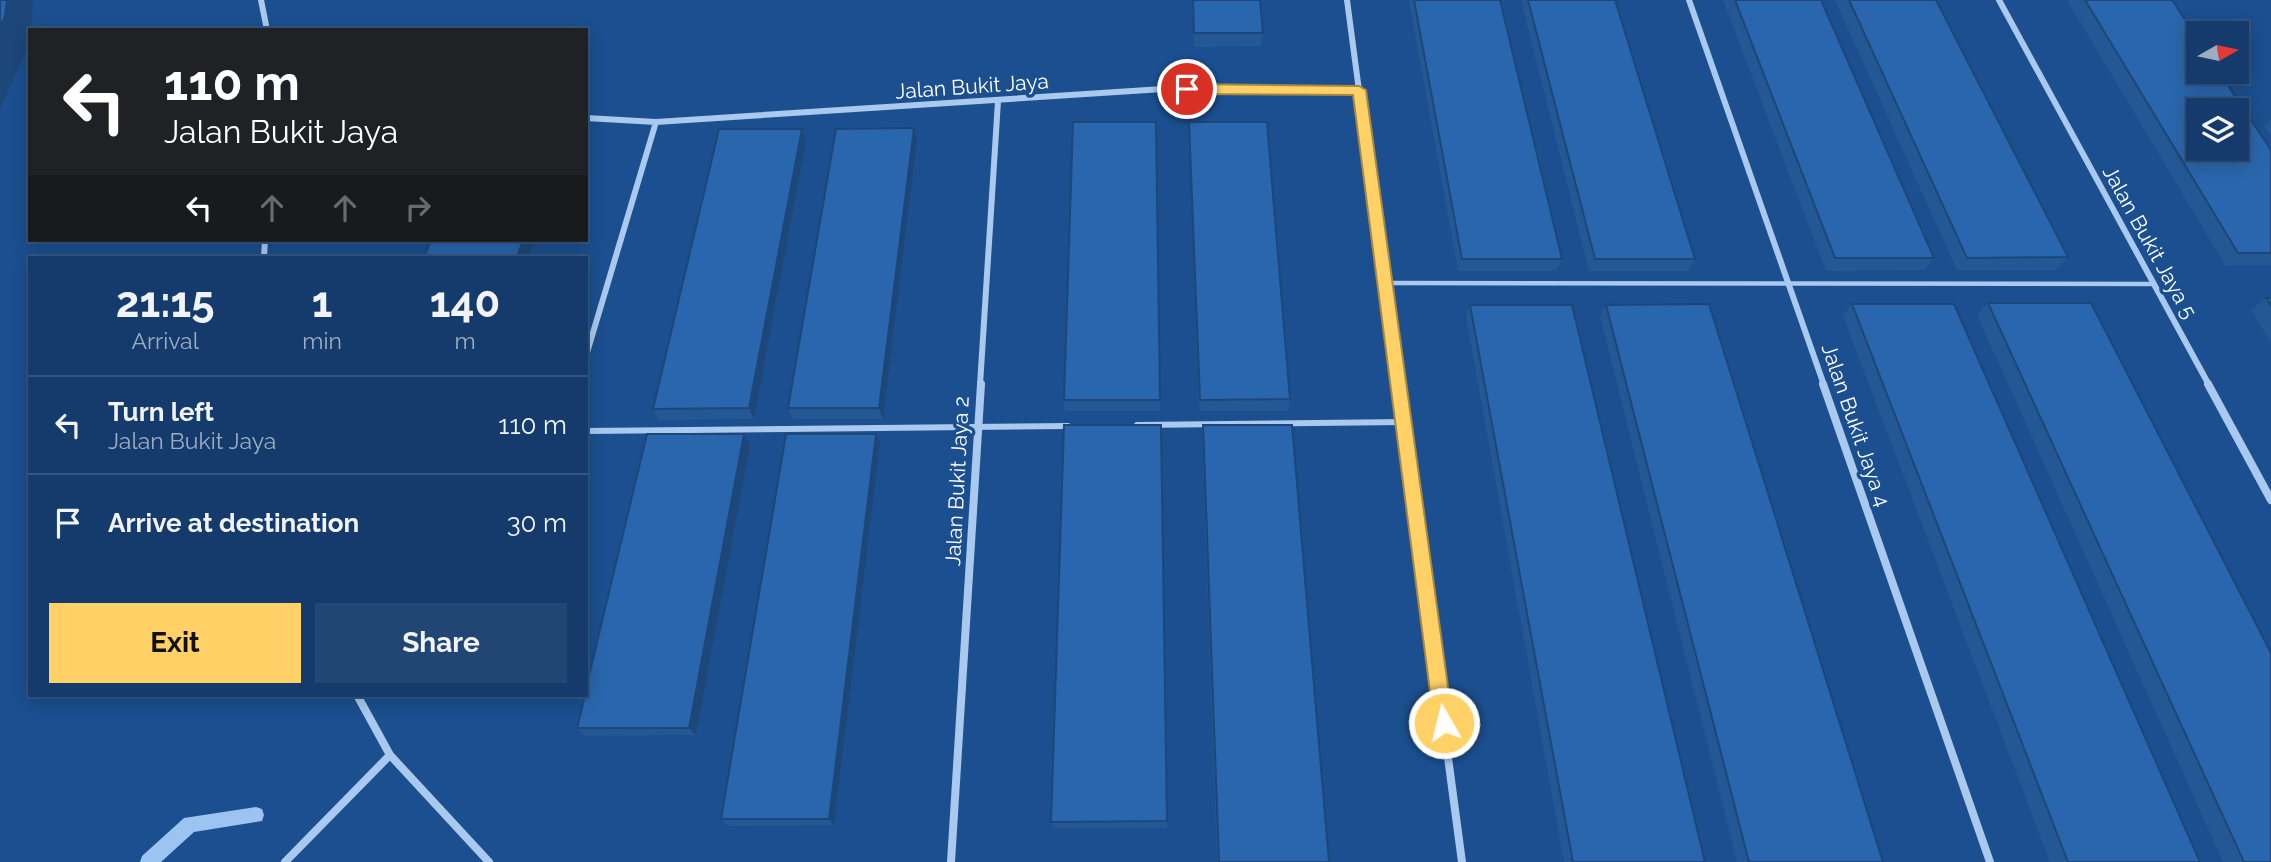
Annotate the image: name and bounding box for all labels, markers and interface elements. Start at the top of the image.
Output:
north arrow [2186,21,2249,84]
map controls [2186,21,2249,161]
text: 110 m [164,54,300,111]
icon: left [49,56,140,147]
pin [1157,59,1217,119]
street label: Jalan Bukit Jaya [894,68,1050,104]
icon: arrive [1168,70,1206,108]
button: layers [2186,98,2249,161]
text: Jalan Bukit Jaya [164,113,398,150]
street label: Jalan Bukit Jaya 5 [2098,161,2202,323]
icon: left [180,189,218,227]
icon: ahead [253,189,291,227]
icon: ahead [326,189,364,227]
icon: right [399,189,437,227]
text: 21:15 [116,278,215,327]
text: 1 [312,278,333,327]
text: 140 [430,278,500,327]
text: Arrival [131,327,199,354]
text: min [302,327,342,354]
text: m [454,327,476,354]
street label: Jalan Bukit Jaya 4 [1816,340,1896,510]
street label: Jalan Bukit Jaya 2 [940,395,974,567]
text: Turn left [108,397,214,427]
icon: left [49,406,87,444]
text: 110 m [498,410,567,440]
text: Jalan Bukit Jaya [108,427,276,454]
icon: arrive [49,504,87,542]
text: Arrive at destination [108,508,359,538]
text: 30 m [507,508,567,538]
button: Exit [49,603,301,683]
button: Share [315,603,567,683]
position arrow [1407,686,1481,760]

